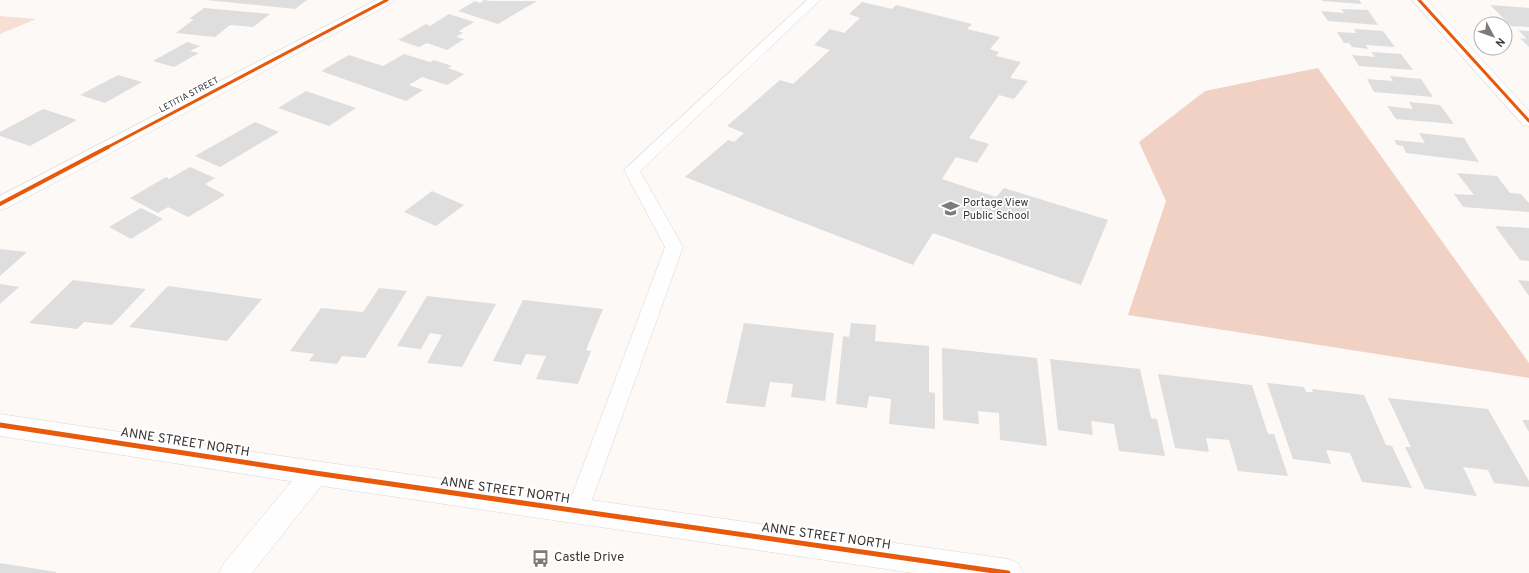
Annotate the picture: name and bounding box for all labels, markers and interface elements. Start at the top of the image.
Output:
north arrow [1473,16,1513,56]
text: N [1492,34,1508,49]
street label: LETITIA STREET [157,75,221,115]
place label: Portage View Public School [963,196,1030,223]
school or university icon: Portage View Public School [940,199,960,219]
street label: ANNE STREET NORTH [119,425,251,461]
street label: ANNE STREET NORTH [439,474,571,508]
street label: ANNE STREET NORTH [760,520,892,554]
bus stop icon: Castle Drive [531,548,551,568]
place label: Castle Drive [554,550,624,566]

